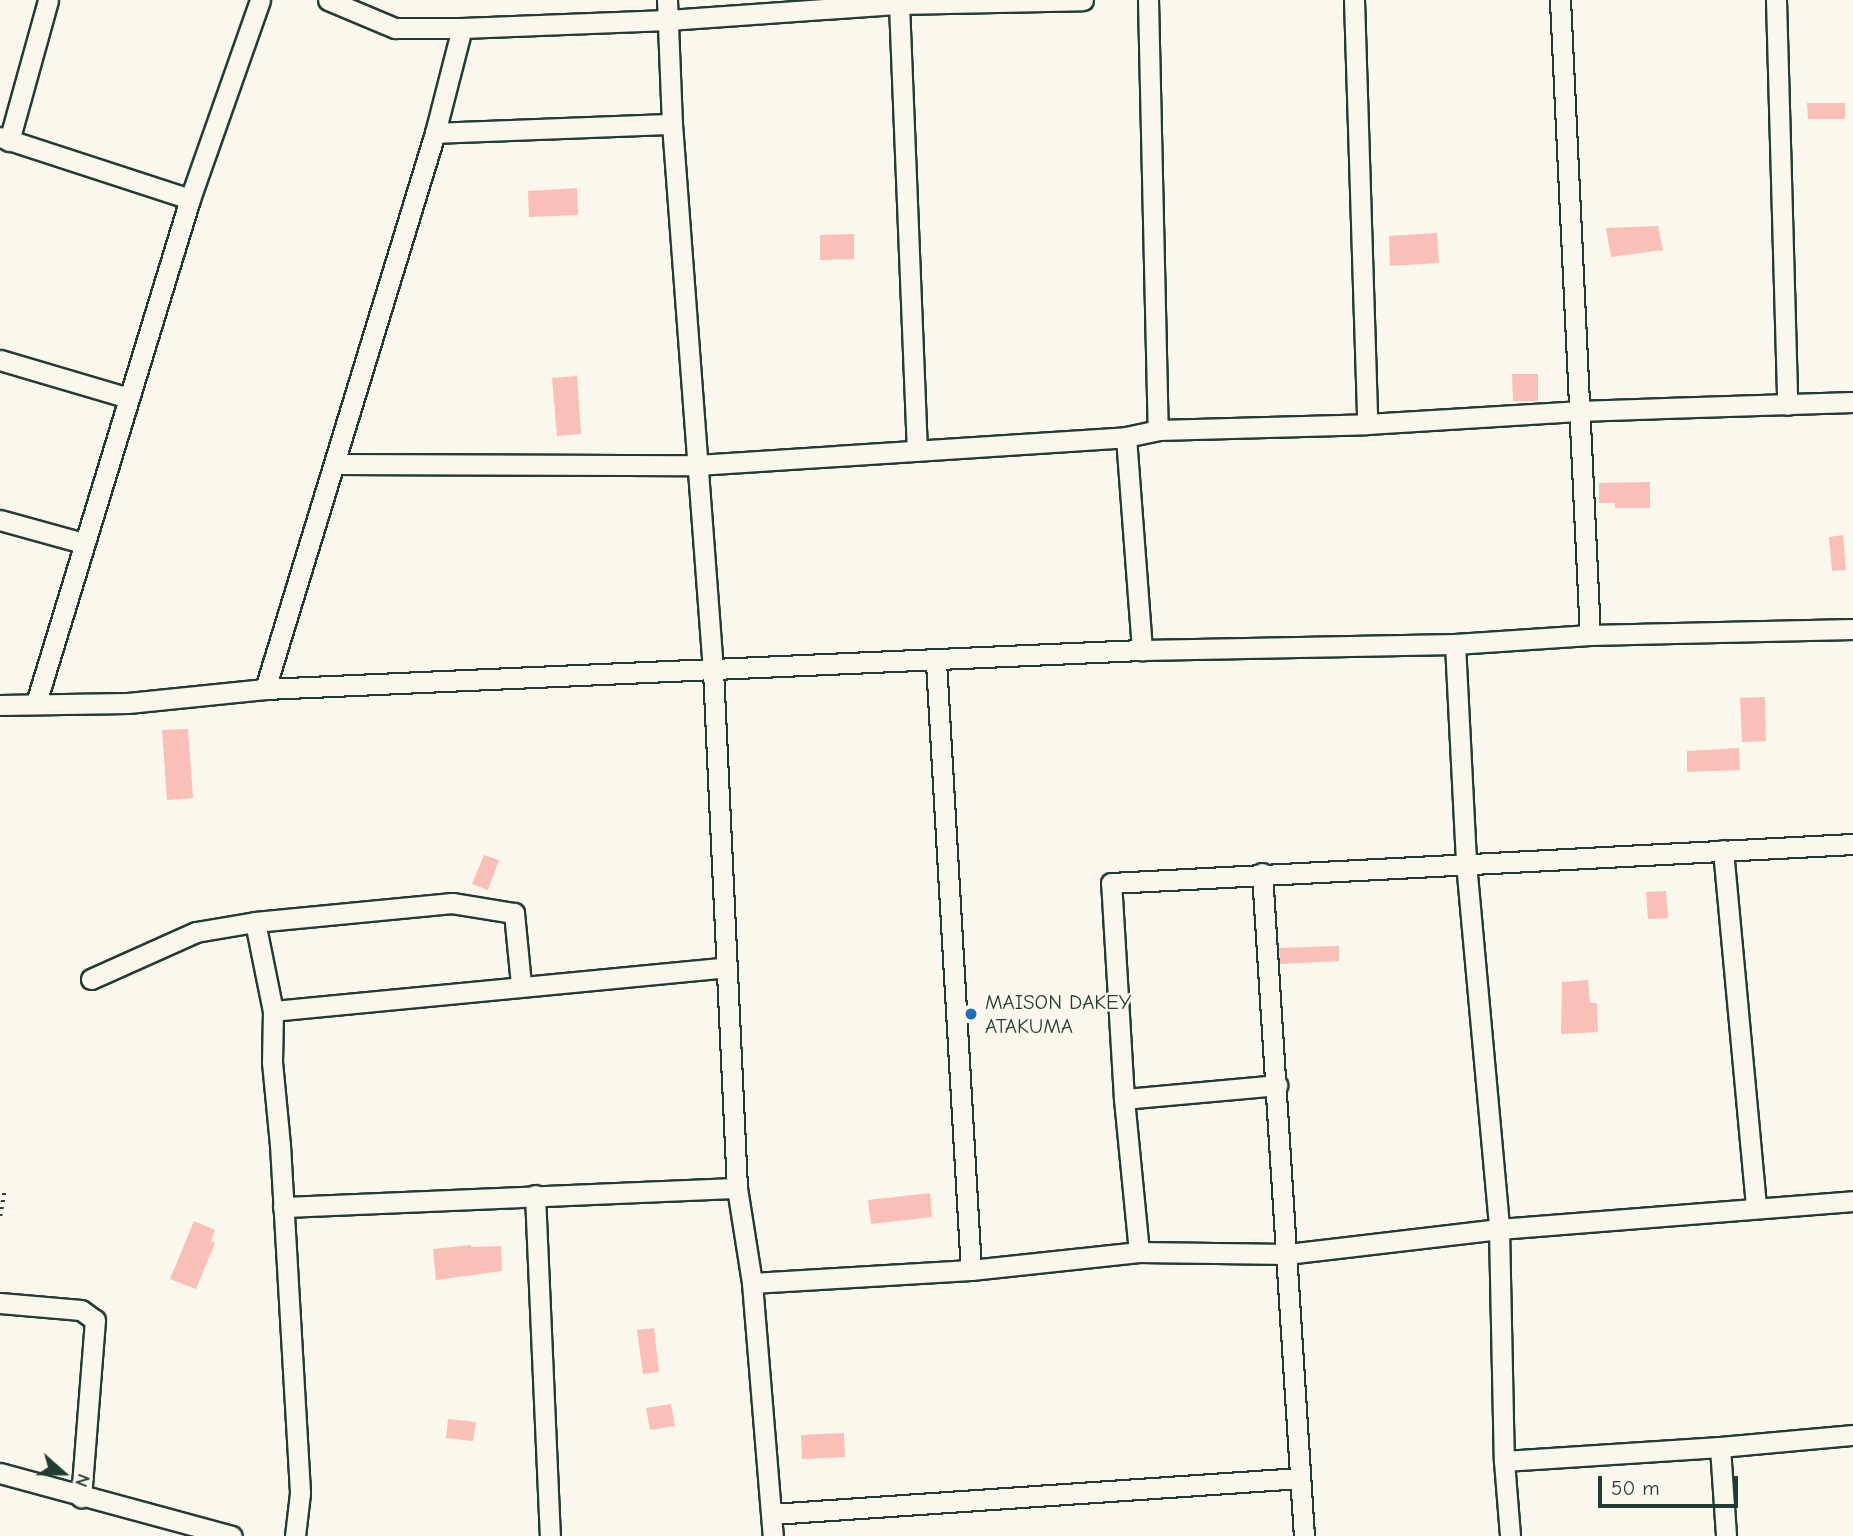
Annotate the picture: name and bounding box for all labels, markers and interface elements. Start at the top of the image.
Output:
place label: MAISON DAKEY ATAKUMA [985,989,1131,1039]
marker: MAISON DAKEY ATAKUMA [963,1006,979,1022]
north arrow [28,1438,98,1508]
scale bar [1601,1462,1741,1506]
text: N [70,1471,95,1490]
text: 50 m [1611,1476,1660,1500]

